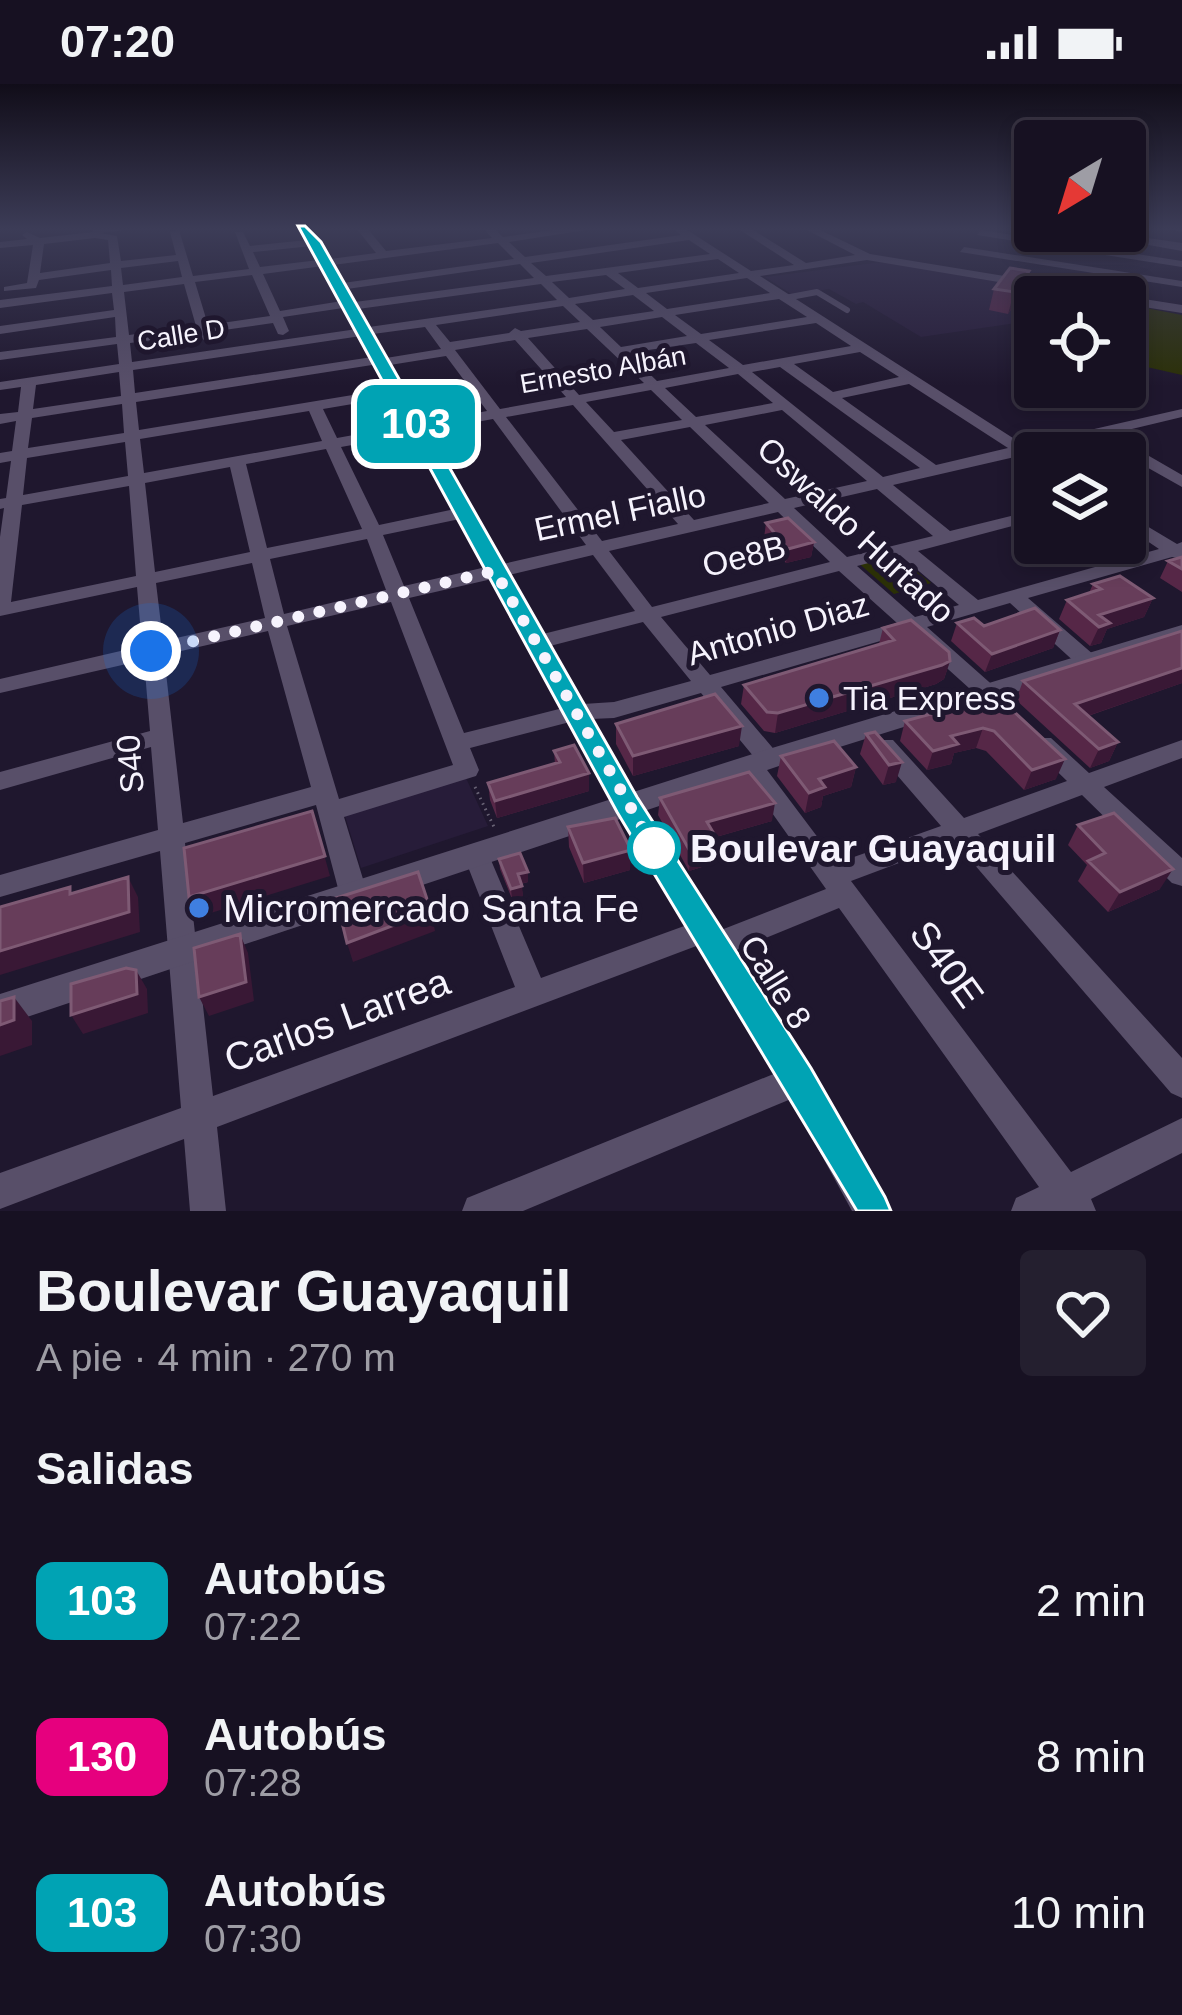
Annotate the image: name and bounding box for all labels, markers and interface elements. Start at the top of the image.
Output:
text: 07:20 [60,16,175,67]
north arrow [1014,120,1146,252]
map controls [1014,120,1146,564]
button: locate [1014,276,1146,408]
street label: Calle D [135,313,227,357]
street label: Ernesto Albán [518,341,688,399]
line badge: 103 [347,385,485,463]
text: 103 [381,400,451,447]
street label: Oswaldo Hurtado [750,430,962,630]
button: layers [1014,432,1146,564]
street label: Ermel Fiallo [531,476,709,548]
street label: Oe8B [699,528,789,584]
street label: Antonio Diaz [683,585,873,673]
your location [121,621,181,681]
place label: Tia Express [843,680,1016,717]
marker: Tia Express [806,685,832,711]
street label: S40 [109,733,151,795]
marker: Boulevar Guayaquil [629,823,679,873]
place label: Boulevar Guayaquil [690,827,1056,870]
place label: Micromercado Santa Fe [223,887,639,930]
marker: Micromercado Santa Fe [186,895,212,921]
street label: S40E [902,913,992,1015]
street label: Calle 8 [733,929,819,1035]
street label: Carlos Larrea [219,959,456,1081]
button: heart [1020,1250,1146,1376]
text: Boulevar Guayaquil [36,1259,571,1323]
text: A pie · 4 min · 270 m [36,1336,396,1379]
text: Salidas [36,1443,194,1494]
text: Autobús [204,1553,386,1604]
text: 2 min [1036,1575,1146,1626]
text: 103 [67,1577,137,1624]
text: 07:22 [204,1605,302,1648]
text: Autobús [204,1709,386,1760]
text: 8 min [1036,1731,1146,1782]
text: 130 [67,1733,137,1780]
text: 07:28 [204,1761,302,1804]
text: Autobús [204,1865,386,1916]
text: 10 min [1011,1887,1146,1938]
text: 103 [67,1889,137,1936]
text: 07:30 [204,1917,302,1960]

